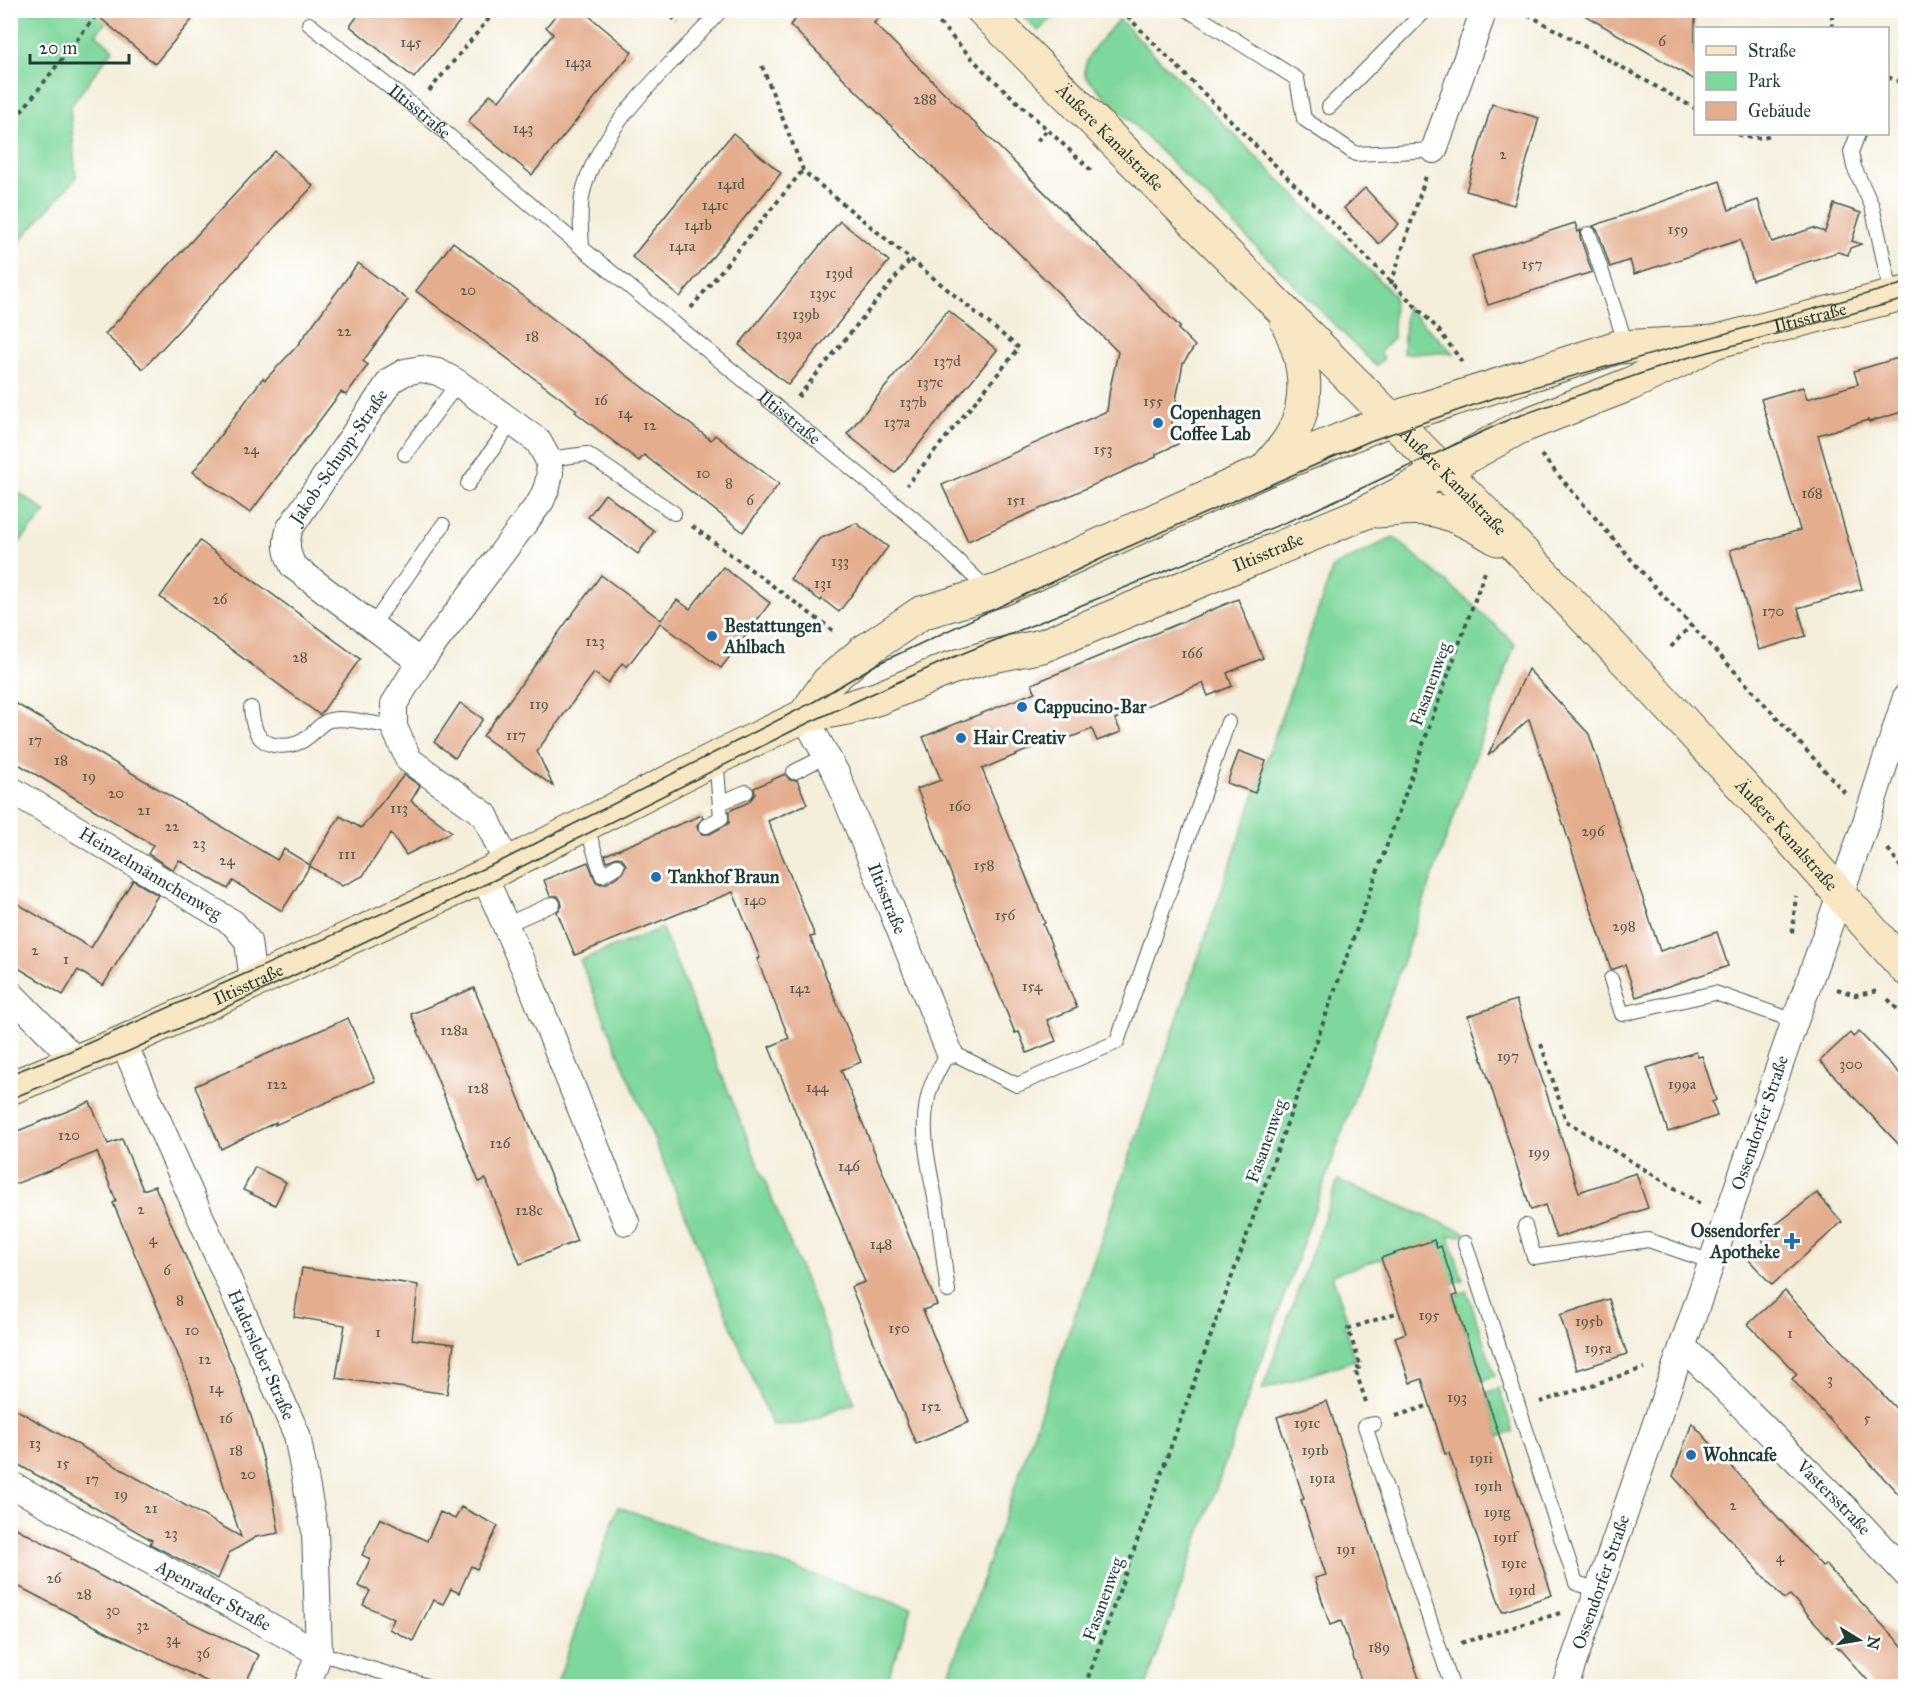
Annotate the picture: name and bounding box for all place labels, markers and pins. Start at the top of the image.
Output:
place label: Copenhagen Coffee Lab [1170,402,1261,445]
marker: Copenhagen Coffee Lab [1151,416,1165,430]
place label: Bestattungen Ahlbach [723,615,822,658]
marker: Bestattungen Ahlbach [705,629,719,643]
place label: Cappucino-Bar [1034,696,1148,719]
marker: Cappucino-Bar [1015,700,1029,714]
place label: Hair Creativ [973,727,1067,749]
marker: Hair Creativ [954,731,968,745]
place label: Tankhof Braun [667,866,780,888]
marker: Tankhof Braun [649,870,663,884]
place label: Ossendorfer Apotheke [1691,1220,1781,1264]
marker: Ossendorfer Apotheke [1785,1234,1799,1248]
place label: Wohncafe [1703,1444,1777,1466]
marker: Wohncafe [1684,1448,1698,1462]

